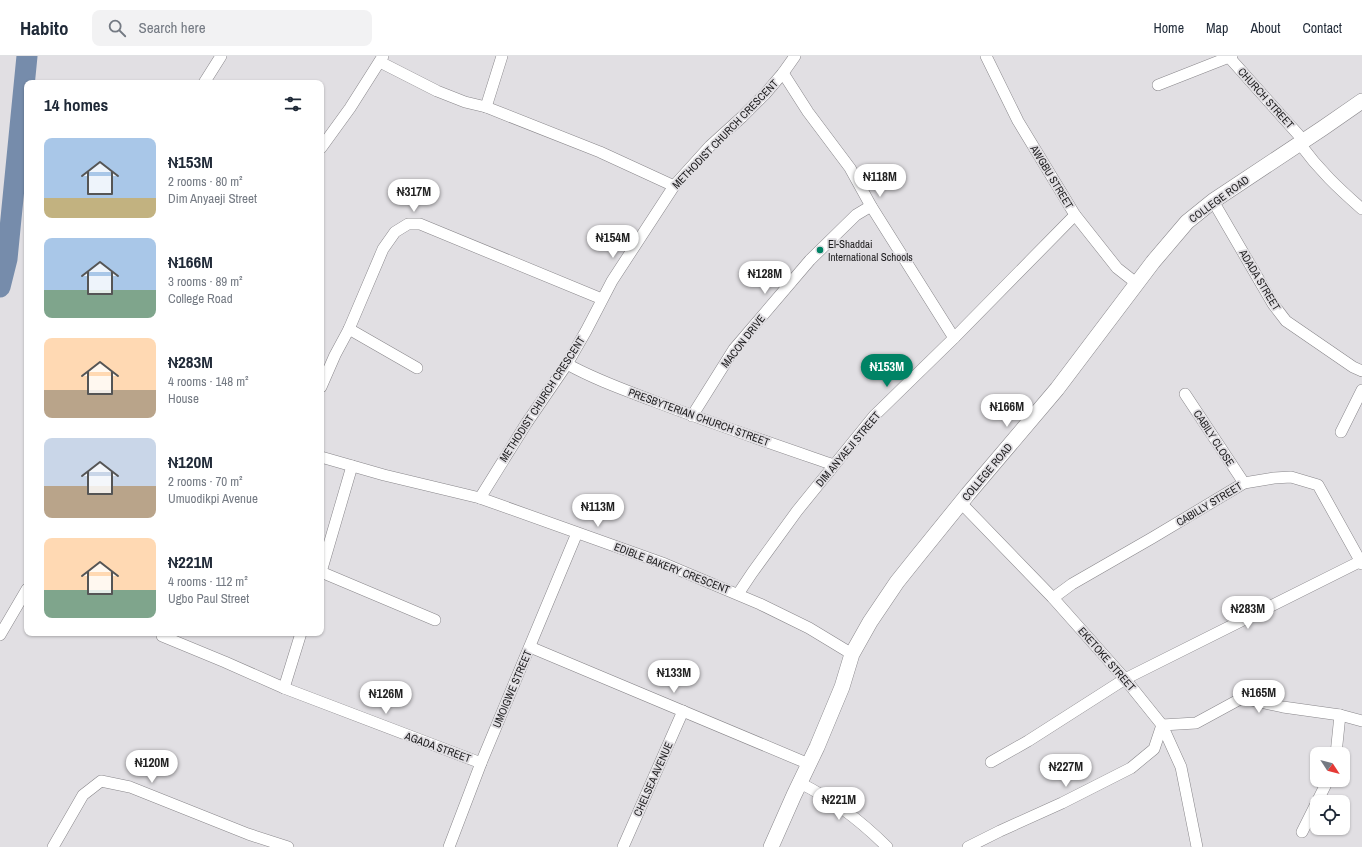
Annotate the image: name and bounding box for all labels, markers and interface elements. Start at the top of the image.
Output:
search box [92,10,372,46]
text: Habito [20,15,68,41]
icon: search [106,17,128,39]
text: Search here [138,17,206,38]
text: Home [1153,19,1184,37]
text: Map [1206,19,1228,37]
text: About [1250,19,1280,37]
text: Contact [1302,19,1342,37]
street label: CHURCH STREET [1235,65,1297,132]
street label: METHODIST CHURCH CRESCENT [669,76,781,192]
text: 14 homes [44,93,108,116]
icon: filters [282,93,304,115]
street label: AWGBU STREET [1027,142,1077,212]
text: ₦153M [168,150,213,173]
icon: home [76,154,124,202]
pin: ₦118M [852,164,908,198]
text: ₦118M [863,168,897,185]
street label: COLLEGE ROAD [1186,172,1252,226]
text: 2 rooms · 80 m² [168,173,243,190]
pin: ₦317M [386,179,442,213]
text: ₦317M [397,183,431,200]
text: Dim Anyaeji Street [168,190,257,207]
pin: ₦154M [585,225,641,259]
text: ₦154M [596,229,630,246]
place label: El-Shaddai International Schools [828,237,913,264]
marker: El-Shaddai International Schools [815,245,825,255]
street label: ADADA STREET [1236,246,1284,313]
text: ₦166M [168,250,213,273]
icon: home [76,254,124,302]
pin: ₦128M [737,261,793,295]
text: ₦128M [748,265,782,282]
text: 3 rooms · 89 m² [168,273,243,290]
text: College Road [168,290,233,307]
street label: MACON DRIVE [718,312,768,370]
street label: METHODIST CHURCH CRESCENT [496,333,588,464]
text: ₦283M [168,350,213,373]
icon: home [76,354,124,402]
pin: ₦153M [859,354,915,388]
text: ₦153M [870,358,904,375]
text: 4 rooms · 148 m² [168,373,249,390]
street label: PRESBYTERIAN CHURCH STREET [626,385,772,449]
text: House [168,390,199,407]
pin: ₦166M [979,394,1035,428]
text: ₦166M [990,398,1024,415]
street label: CABILY CLOSE [1191,407,1237,469]
street label: DIM ANYAEJI STREET [813,408,884,489]
street label: COLLEGE ROAD [959,440,1015,504]
text: ₦120M [168,450,213,473]
icon: home [76,454,124,502]
text: 2 rooms · 70 m² [168,473,243,490]
street label: CABILLY STREET [1174,479,1245,529]
text: Umuodikpi Avenue [168,490,258,507]
pin: ₦113M [570,494,626,528]
text: ₦113M [581,498,615,515]
street label: EDIBLE BAKERY CRESCENT [612,539,732,597]
text: ₦221M [168,550,213,573]
icon: home [76,554,124,602]
text: 4 rooms · 112 m² [168,573,248,590]
text: Ugbo Paul Street [168,590,249,607]
pin: ₦283M [1220,596,1276,630]
text: ₦283M [1231,600,1265,617]
street label: EKETOKE STREET [1075,624,1139,694]
street label: UMOIGWE STREET [489,648,535,730]
pin: ₦133M [646,660,702,694]
text: ₦133M [657,664,691,681]
pin: ₦165M [1231,680,1287,714]
pin: ₦126M [358,681,414,715]
text: ₦165M [1242,684,1276,701]
text: ₦126M [369,685,403,702]
street label: AGADA STREET [402,728,473,766]
street label: CHELSEA AVENUE [630,740,676,818]
north arrow [1310,747,1350,787]
map controls [1310,747,1350,835]
pin: ₦120M [124,750,180,784]
text: ₦120M [135,754,169,771]
pin: ₦227M [1038,754,1094,788]
text: ₦227M [1049,758,1083,775]
pin: ₦221M [811,787,867,821]
text: ₦221M [822,791,856,808]
button: locate [1310,795,1350,835]

